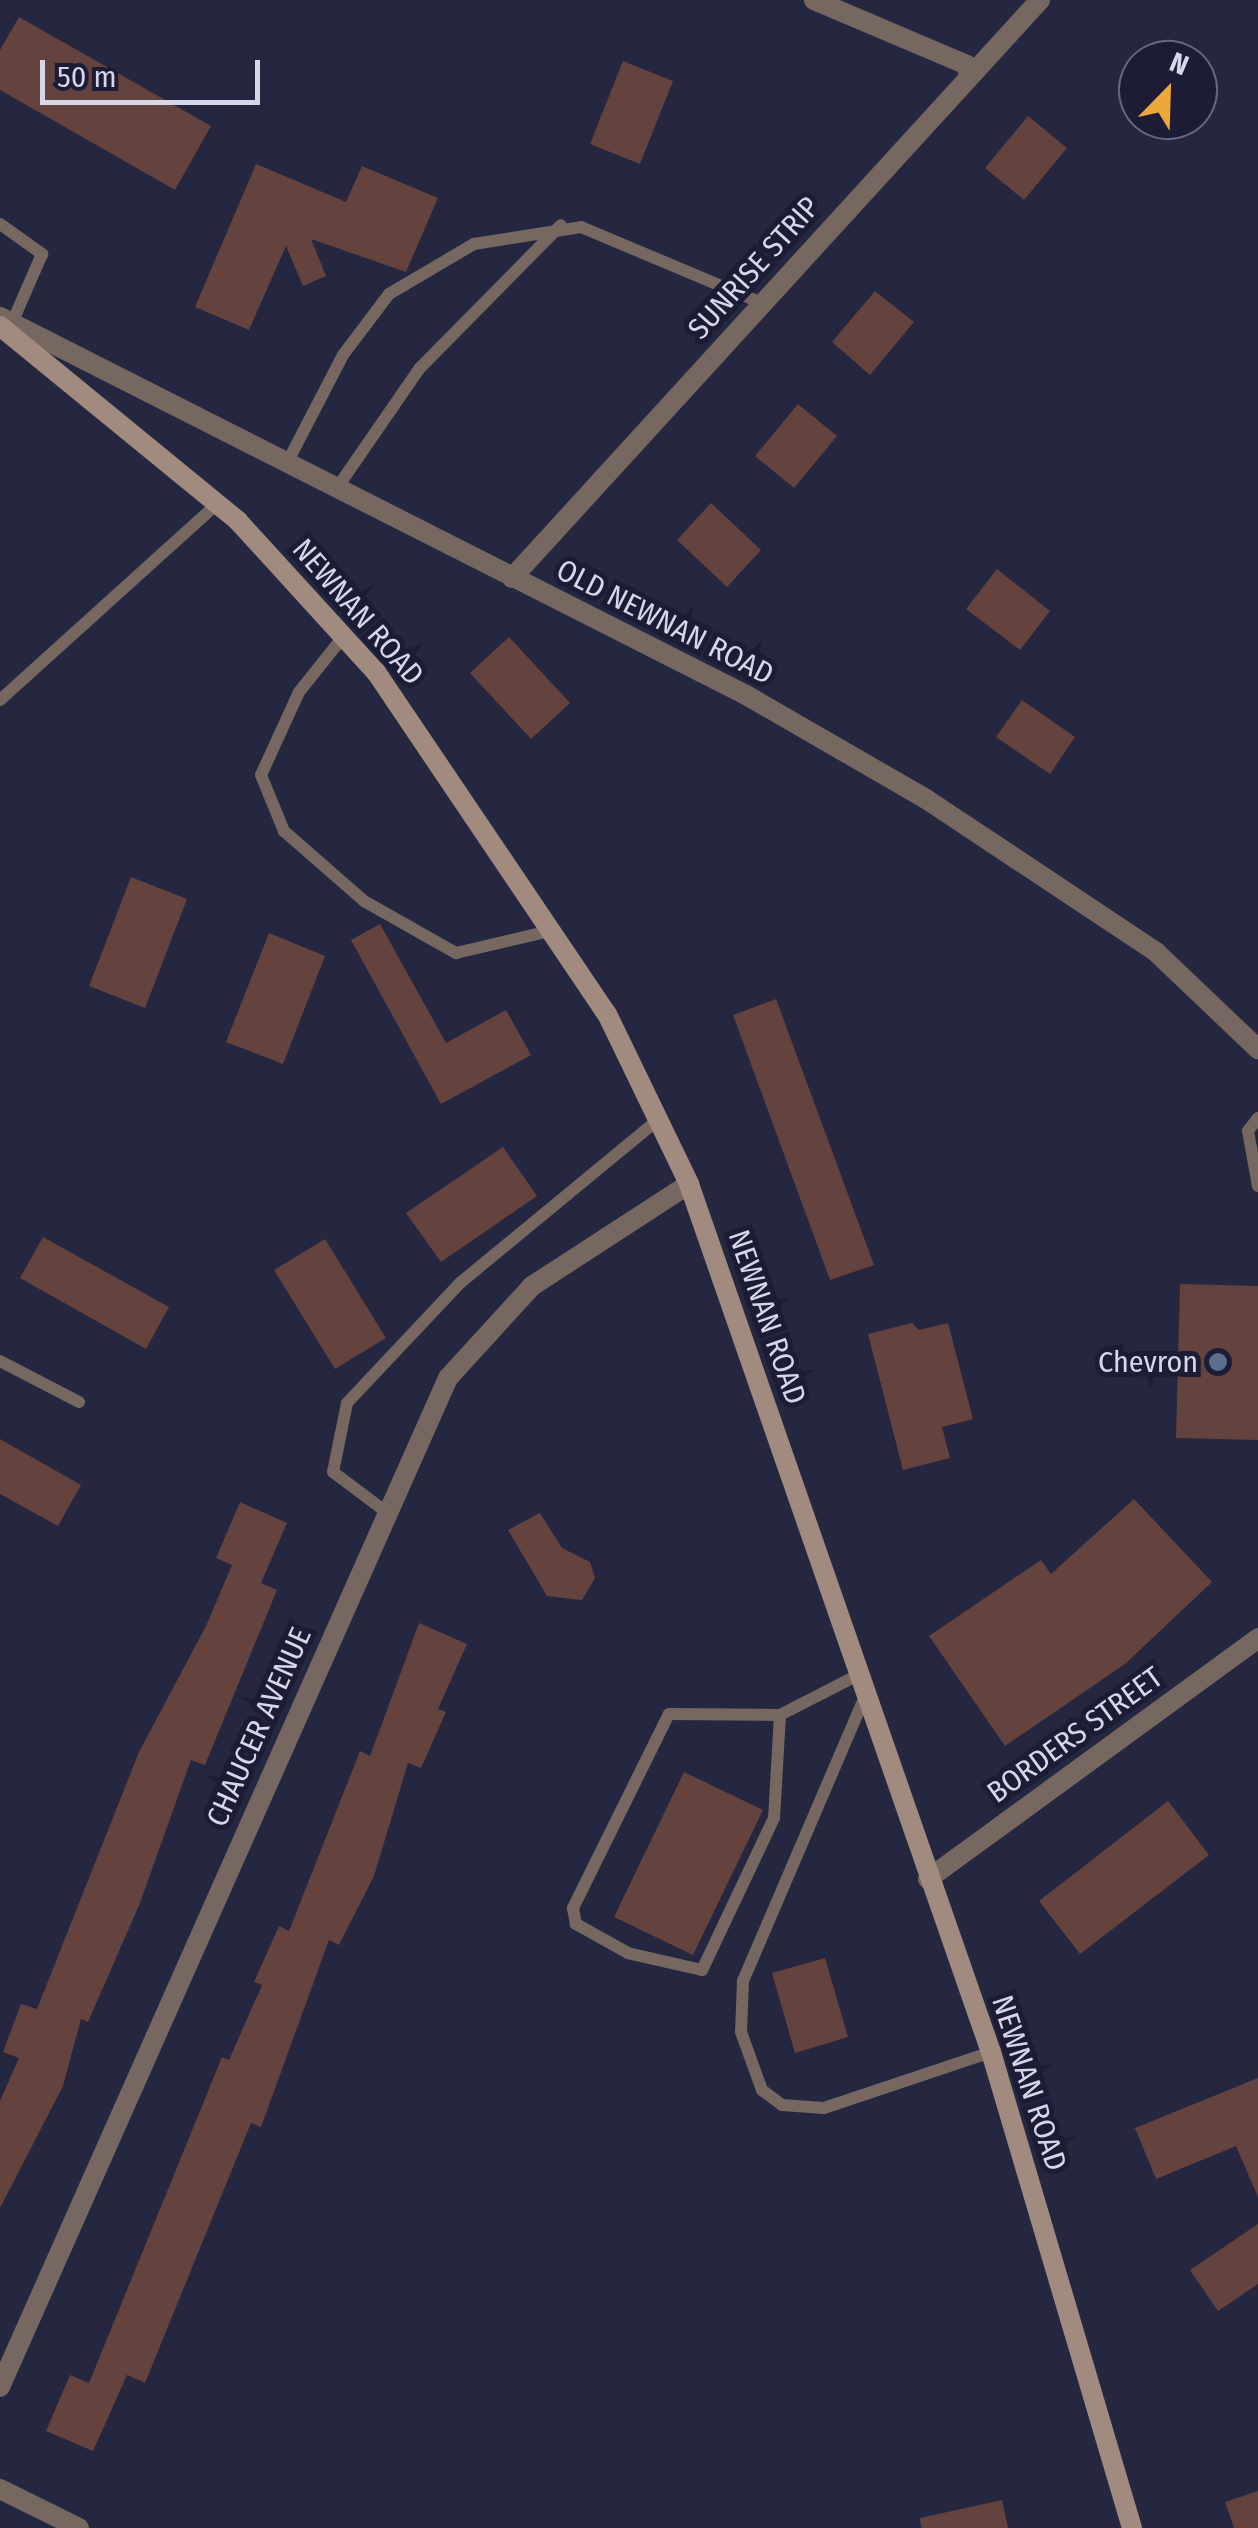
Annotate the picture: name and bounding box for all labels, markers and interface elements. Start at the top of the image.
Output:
scale bar [45,40,265,102]
north arrow [1118,40,1218,140]
text: N [1165,45,1193,82]
text: 50 m [57,59,117,95]
street label: SUNRISE STRIP [681,189,827,347]
street label: NEWNAN ROAD [285,532,431,692]
street label: OLD NEWNAN ROAD [551,552,779,692]
street label: NEWNAN ROAD [720,1225,814,1409]
place label: Chevron [1098,1344,1198,1380]
marker: Chevron [1207,1351,1229,1373]
street label: CHAUCER AVENUE [199,1622,319,1832]
street label: BORDERS STREET [980,1659,1170,1811]
street label: NEWNAN ROAD [984,1991,1074,2175]

